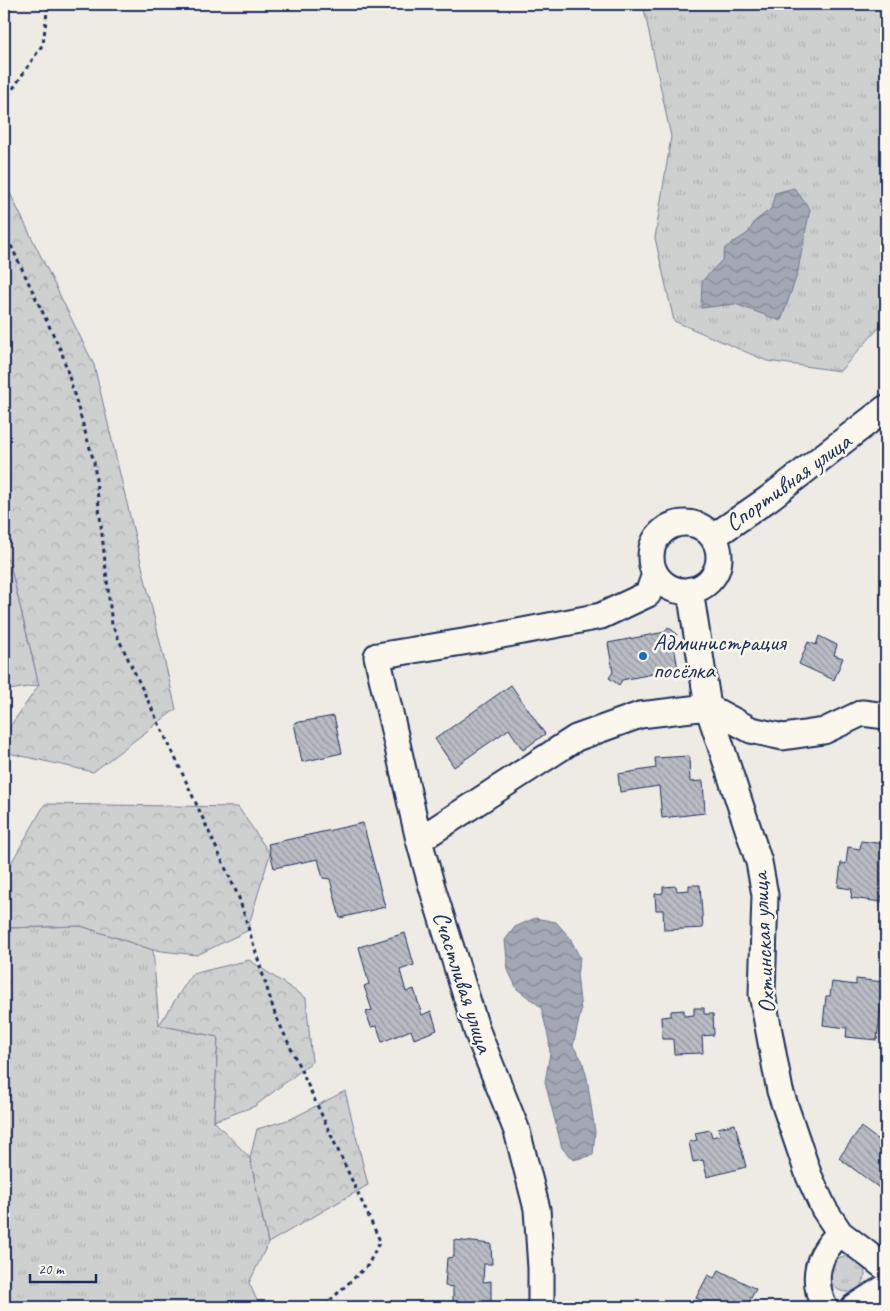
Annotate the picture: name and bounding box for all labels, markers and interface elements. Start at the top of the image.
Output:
street label: Спортивная улица [719,425,858,538]
place label: Администрация посёлка [653,627,787,685]
marker: Администрация посёлка [637,650,649,662]
street label: Охтинская улица [744,869,782,1014]
street label: Счастливая улица [426,907,500,1058]
scale bar [30,1251,96,1283]
text: 20 m [38,1260,65,1279]

